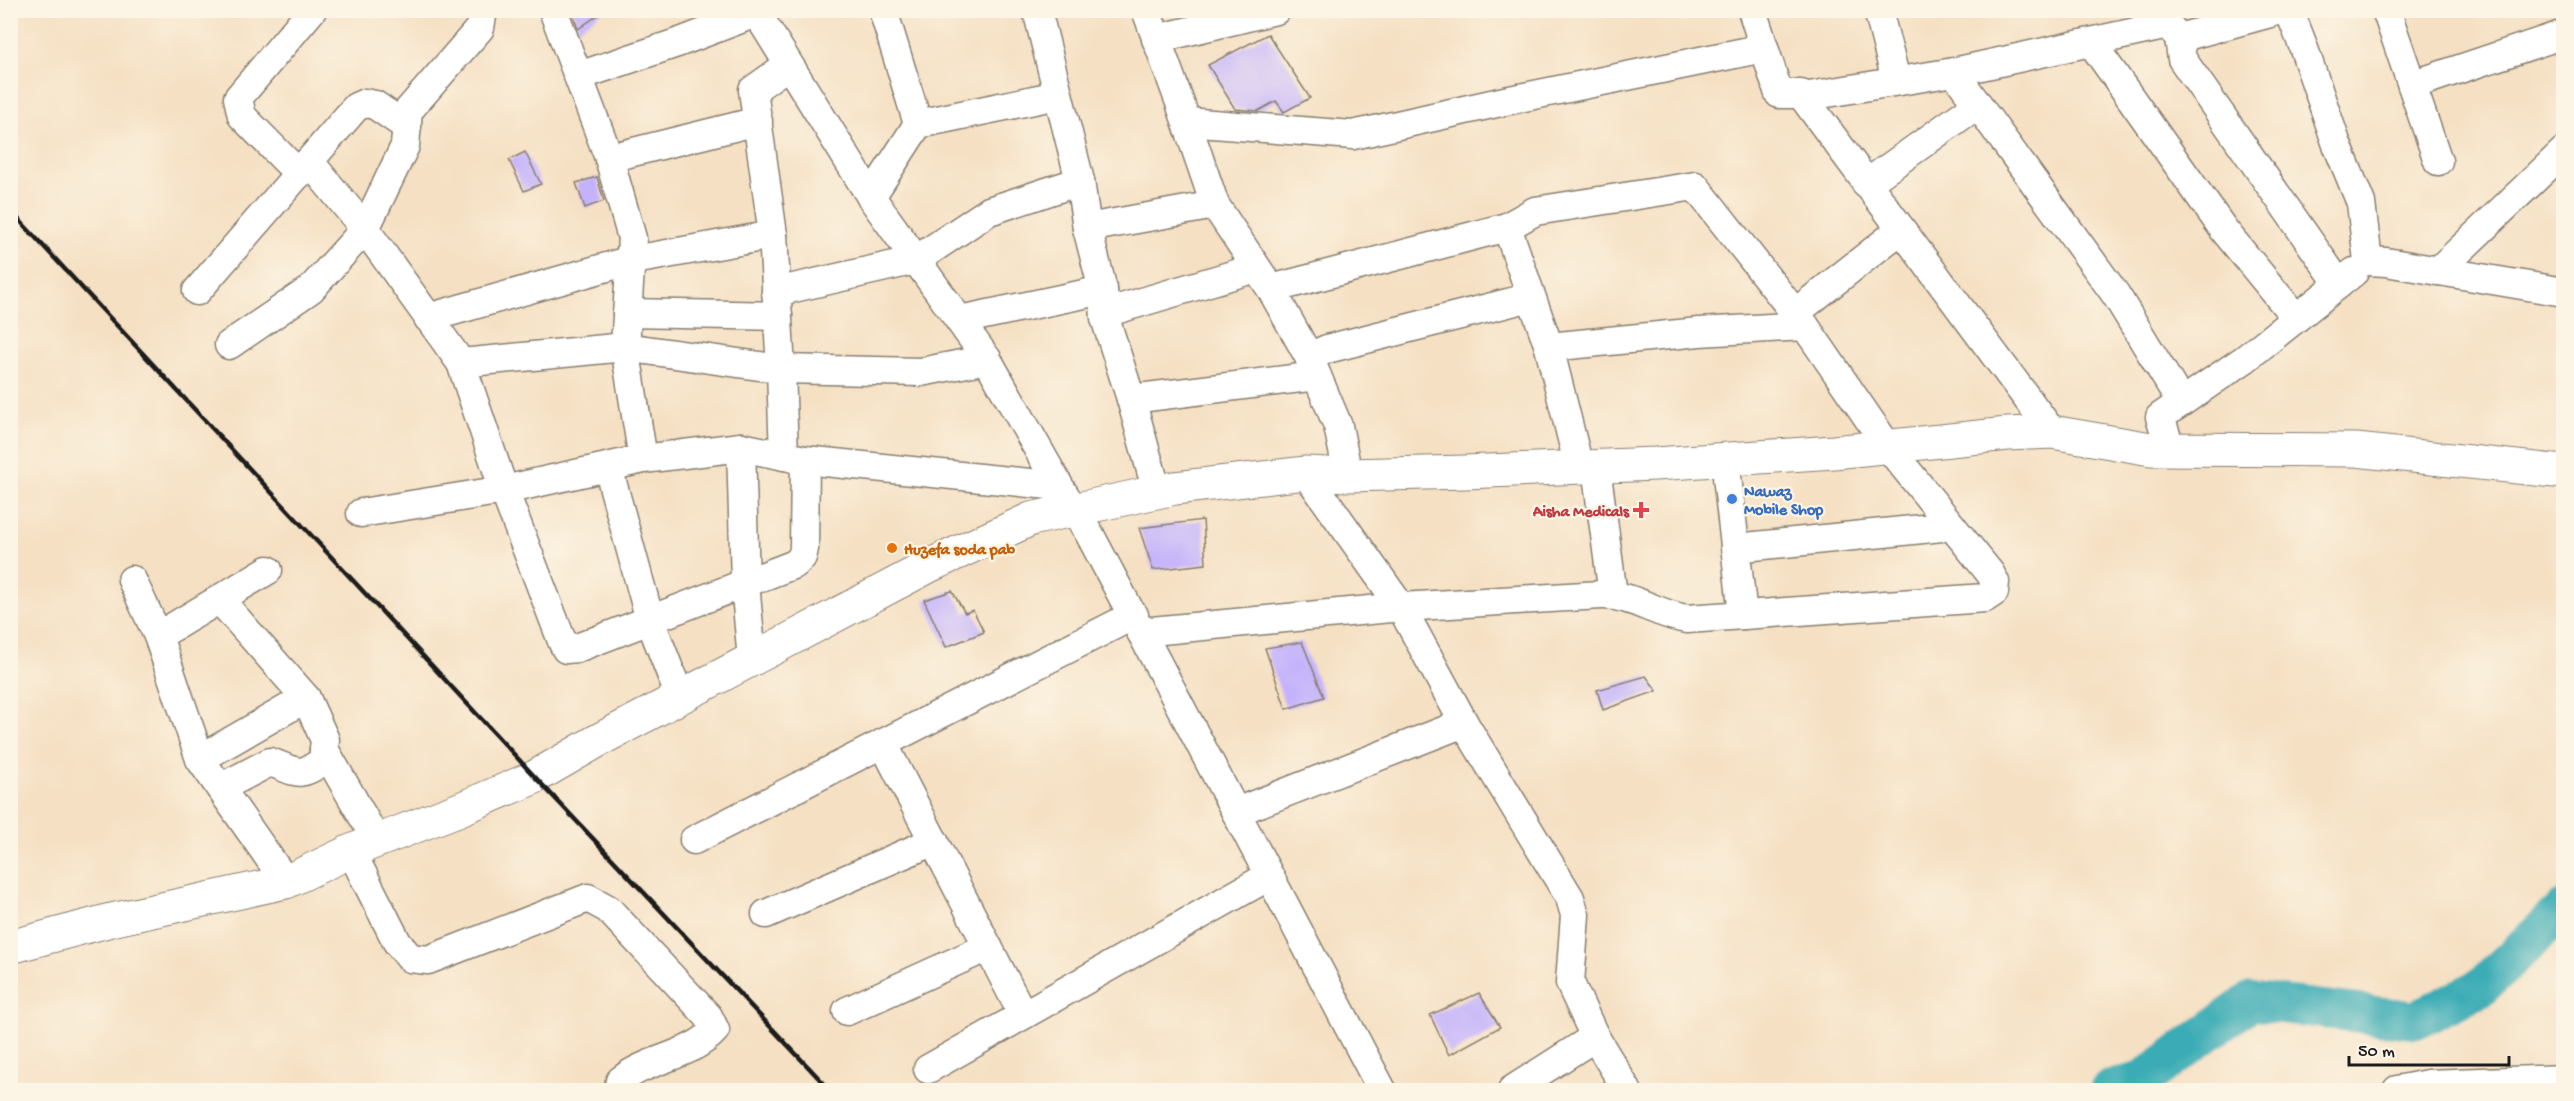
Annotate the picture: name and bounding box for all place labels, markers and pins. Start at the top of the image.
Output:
place label: Nawaz Mobile Shop [1744,484,1823,521]
marker: Nawaz Mobile Shop [1725,492,1739,506]
marker: Aisha Medicals [1634,503,1648,517]
place label: Aisha Medicals [1532,504,1630,523]
marker: Huzefa soda pab [885,541,899,555]
place label: Huzefa soda pab [904,541,1016,561]

